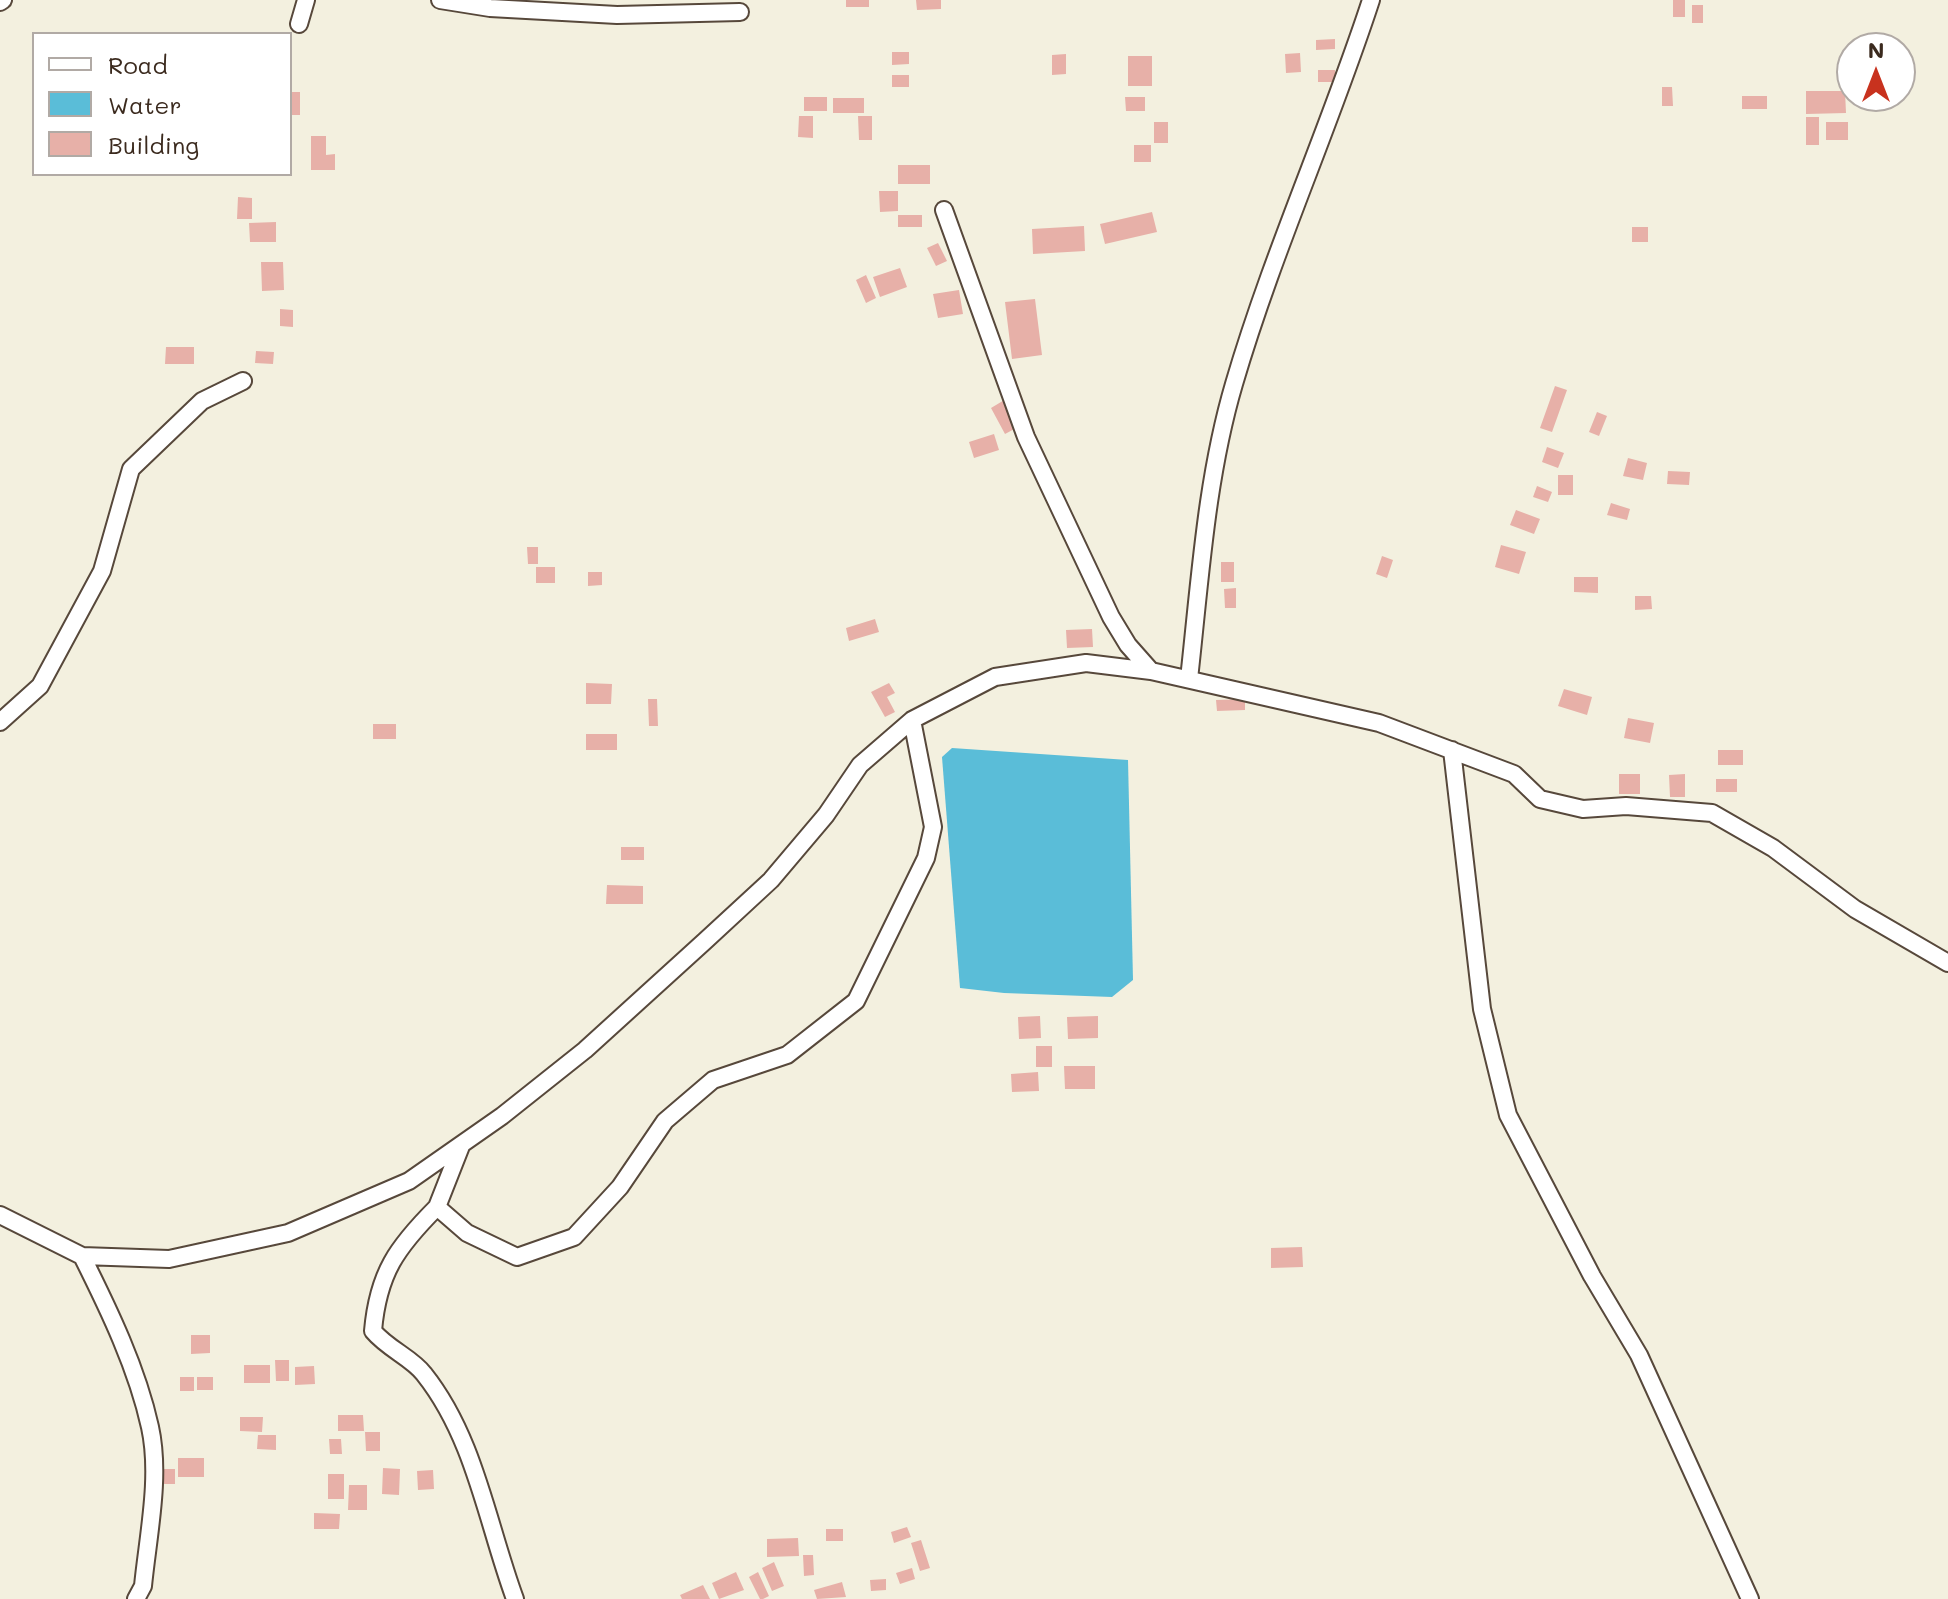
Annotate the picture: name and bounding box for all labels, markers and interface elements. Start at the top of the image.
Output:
legend [32,32,292,176]
north arrow [1836,32,1916,112]
text: N [1868,35,1884,64]
text: Road [108,49,168,80]
text: Water [108,89,182,120]
text: Building [108,129,199,160]

